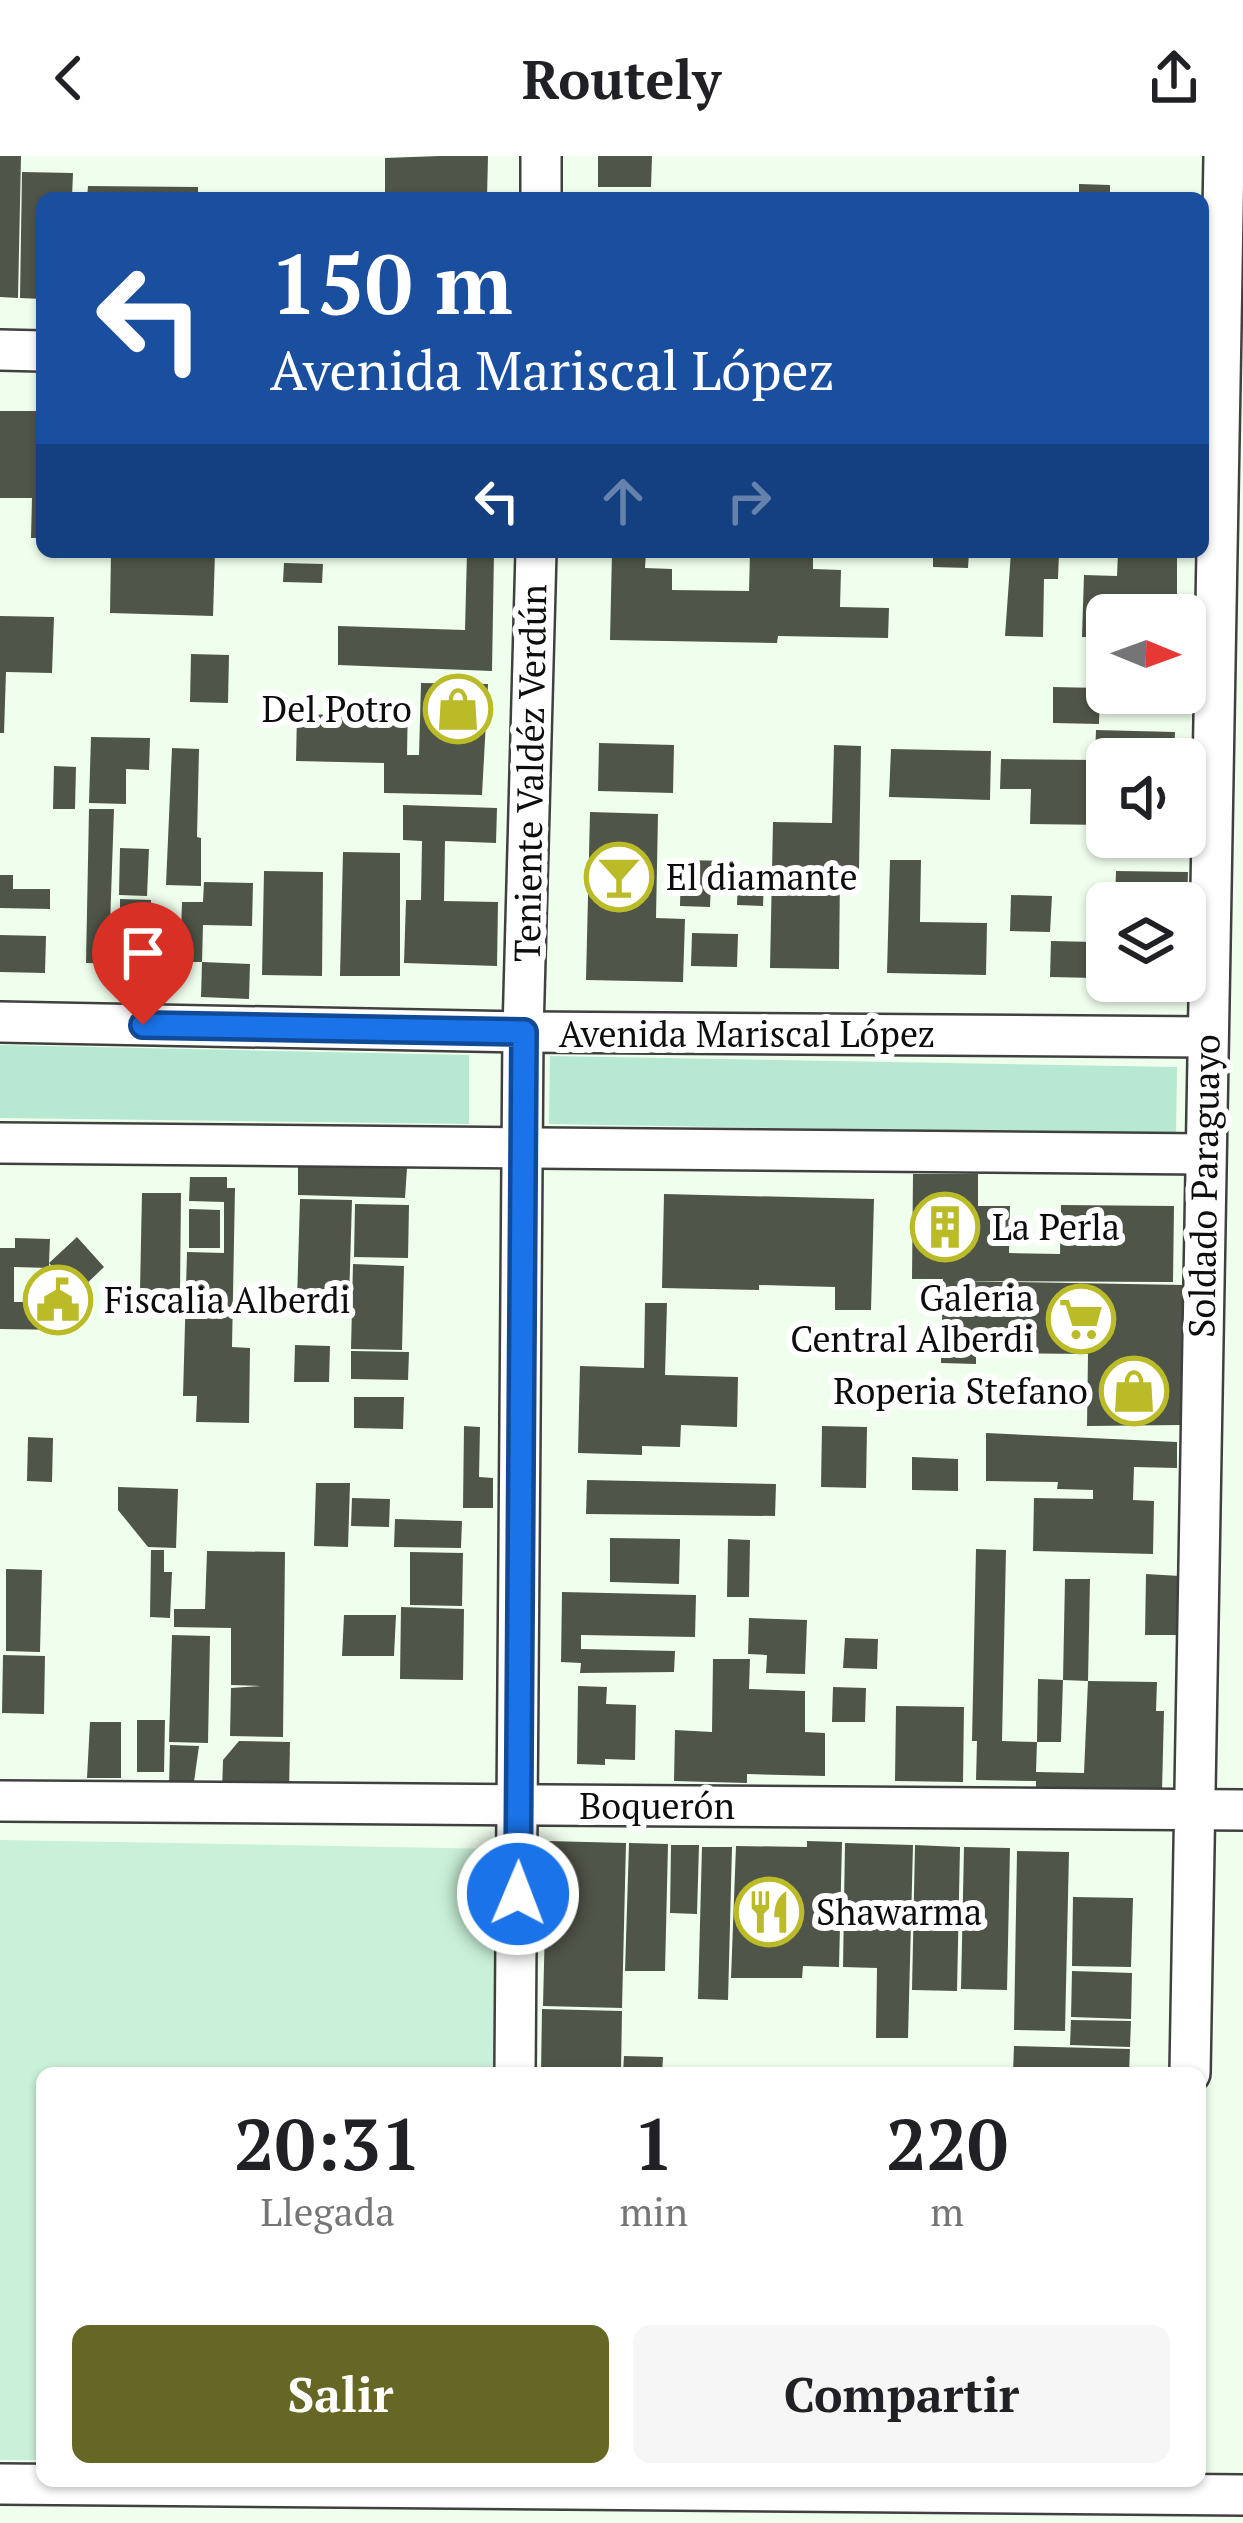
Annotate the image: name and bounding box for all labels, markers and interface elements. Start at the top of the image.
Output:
text: Routely [522,43,721,114]
icon: back [36,45,102,111]
icon: share [1141,45,1207,111]
text: 150 m [270,227,513,338]
icon: left [72,240,228,396]
text: Avenida Mariscal López [270,334,835,405]
icon: left [464,468,530,534]
icon: ahead [590,468,656,534]
icon: right [716,468,782,534]
street label: Teniente Valdéz Verdún [503,584,556,962]
north arrow [1086,594,1206,714]
map controls [1086,594,1206,1002]
shop icon: Del Potro [423,674,493,744]
place label: Del Potro [262,685,412,732]
button: sound [1086,738,1206,858]
bar icon: El diamante [584,842,654,912]
place label: El diamante [666,853,858,900]
button: layers [1086,882,1206,1002]
pin [92,902,194,1025]
icon: arrive [110,920,176,986]
street label: Avenida Mariscal López [559,1010,935,1057]
street label: Soldado Paraguayo [1177,1034,1230,1338]
building icon: La Perla [910,1192,980,1262]
place label: La Perla [992,1203,1120,1250]
public building icon: Fiscalia Alberdi [23,1265,93,1335]
place label: Galeria Central Alberdi [790,1274,1034,1362]
place label: Fiscalia Alberdi [104,1276,351,1323]
supermarket icon: Galeria Central Alberdi [1046,1284,1116,1354]
shop icon: Roperia Stefano [1099,1356,1169,1426]
place label: Roperia Stefano [833,1367,1088,1414]
street label: Boquerón [579,1782,735,1829]
position arrow [455,1831,581,1957]
restaurant icon: Shawarma [734,1877,804,1947]
place label: Shawarma [816,1888,982,1935]
text: 20:31 [234,2095,421,2191]
text: 1 [633,2095,674,2191]
text: 220 [886,2095,1008,2191]
text: Llegada [261,2185,395,2237]
text: min [619,2185,688,2237]
text: m [930,2185,964,2237]
button: Salir [72,2325,609,2463]
button: Compartir [633,2325,1170,2463]

